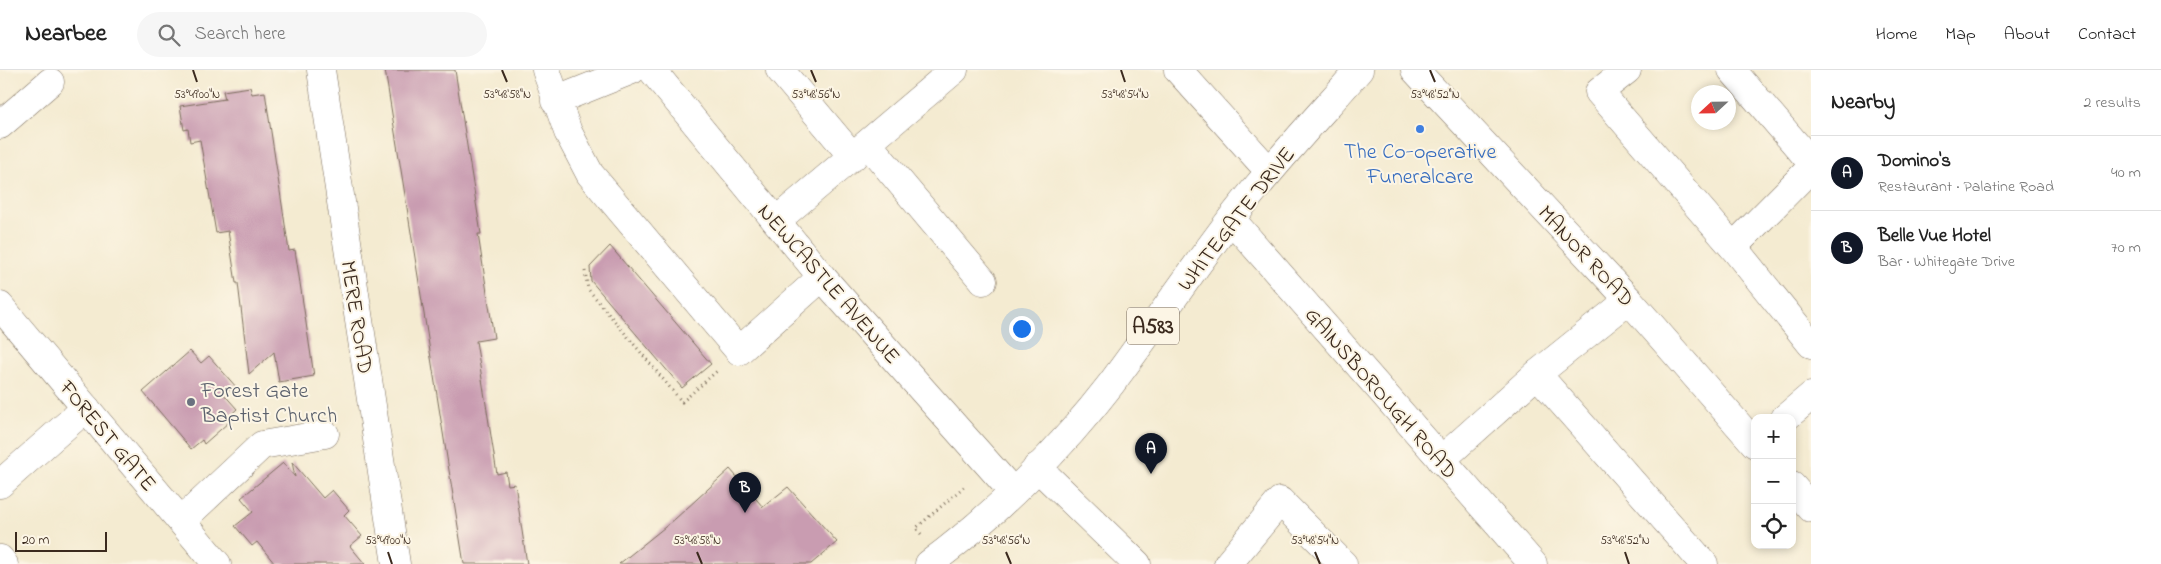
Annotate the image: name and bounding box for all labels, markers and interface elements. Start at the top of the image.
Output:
search box [137,12,487,57]
text: Nearbee [25,17,107,52]
icon: search [155,21,183,49]
text: Search here [195,21,286,48]
text: Home [1876,22,1917,48]
text: Map [1945,22,1976,48]
text: About [2004,22,2050,48]
text: Contact [2078,22,2136,48]
north arrow [1691,85,1736,130]
text: 53°49'00"N [174,86,220,104]
text: 53°48'58"N [483,86,531,104]
text: 53°48'56"N [792,86,840,104]
text: 53°48'54"N [1101,86,1149,104]
text: 53°48'52"N [1410,86,1460,104]
text: Nearby [1831,88,1895,118]
text: 2 results [2083,91,2141,115]
marker: The Co-operative Funeralcare [1414,123,1426,135]
place label: The Co-operative Funeralcare [1344,137,1496,194]
street label: WHITEGATE DRIVE [1171,141,1304,299]
text: Domino's [1878,148,1951,175]
text: A [1842,161,1852,185]
text: 40 m [2111,161,2141,185]
text: Restaurant · Palatine Road [1878,175,2054,199]
street label: NEWCASTLE AVENUE [749,198,907,372]
street label: MANOR ROAD [1529,199,1641,315]
text: Belle Vue Hotel [1878,223,1991,250]
text: B [1842,236,1852,260]
text: 70 m [2111,236,2141,260]
text: Bar · Whitegate Drive [1878,250,2015,274]
street label: MERE ROAD [330,259,380,376]
street label: GAINSBOROUGH ROAD [1296,301,1464,487]
road number: A583 [1127,308,1179,344]
your location [1009,316,1035,342]
street label: FOREST GATE [50,374,163,500]
place label: Forest Gate Baptist Church [200,376,337,433]
marker: Forest Gate Baptist Church [185,396,197,408]
map controls [1751,414,1796,549]
button: + [1751,414,1796,459]
pin: A [1135,433,1167,474]
button: − [1751,459,1796,504]
pin: B [729,472,761,513]
button: locate [1751,504,1796,549]
scale bar [15,529,108,552]
text: 20 m [22,530,49,551]
text: 53°49'00"N [365,532,411,550]
text: 53°48'58"N [673,532,721,550]
text: 53°48'56"N [982,532,1030,550]
text: 53°48'54"N [1291,532,1339,550]
text: 53°48'52"N [1600,532,1650,550]

